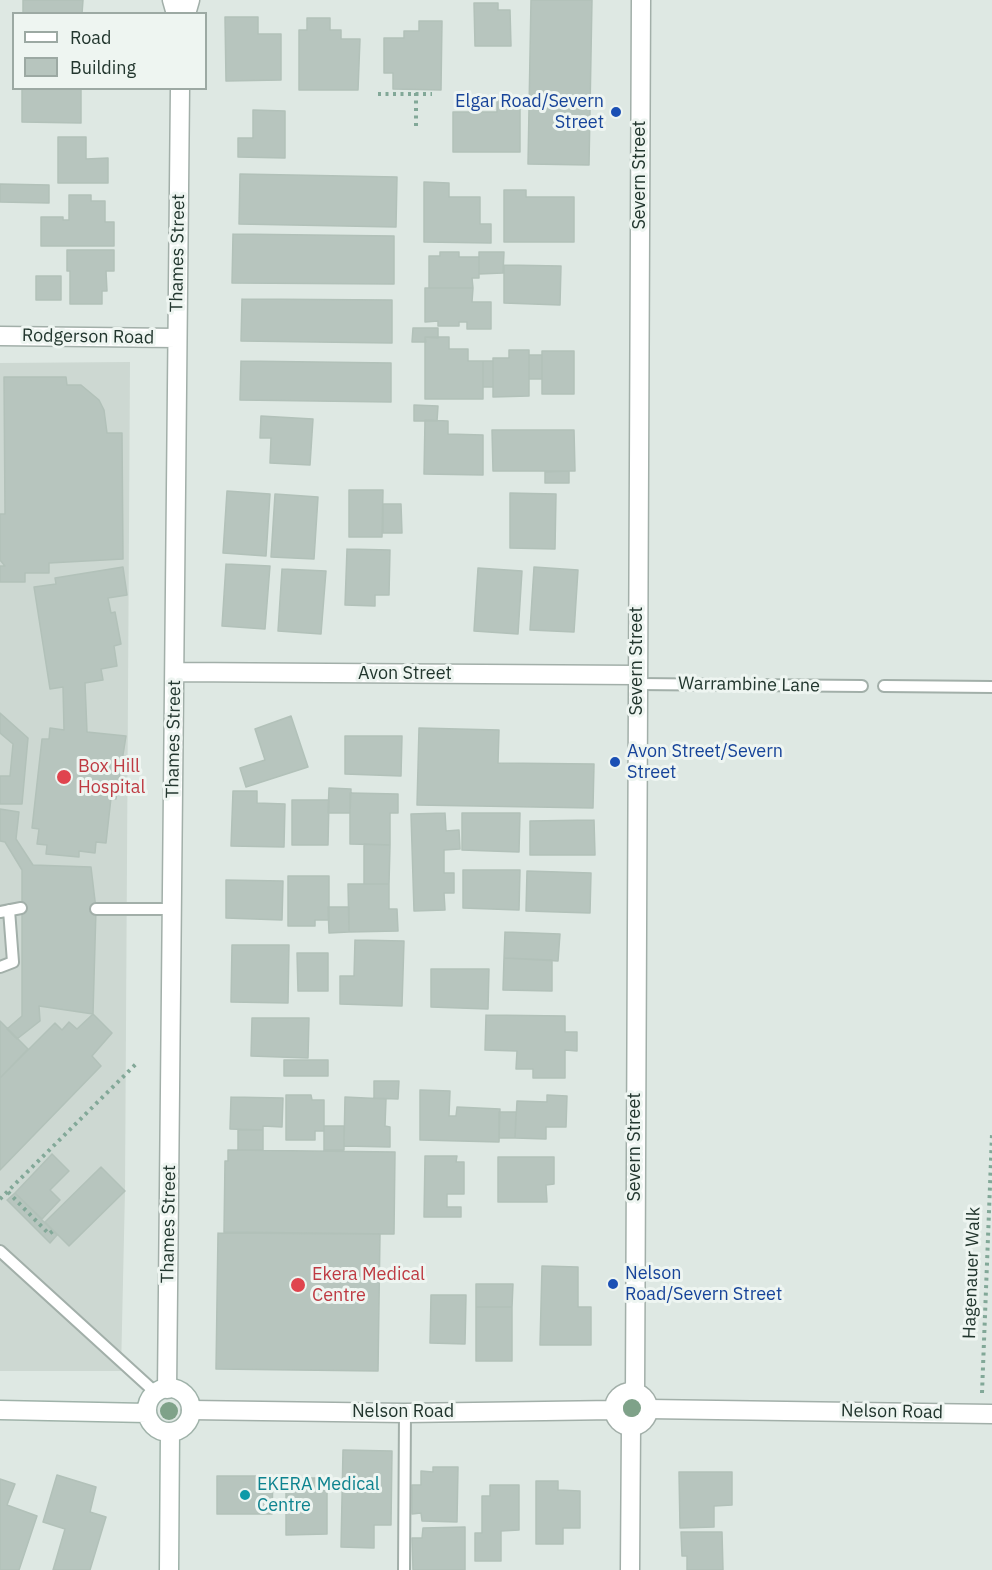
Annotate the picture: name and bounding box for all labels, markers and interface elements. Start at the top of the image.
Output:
legend [12,12,207,90]
text: Road [70,26,111,49]
text: Building [70,56,136,79]
place label: Elgar Road/Severn Street [455,91,604,134]
marker: Elgar Road/Severn Street [609,105,623,119]
street label: Severn Street [629,120,651,230]
street label: Thames Street [166,194,190,312]
street label: Rodgerson Road [22,325,154,349]
street label: Severn Street [626,606,648,716]
street label: Avon Street [358,663,452,685]
street label: Warrambine Lane [678,673,820,697]
street label: Thames Street [162,680,186,798]
place label: Avon Street/Severn Street [627,741,783,783]
marker: Avon Street/Severn Street [608,755,622,769]
place label: Box Hill Hospital [78,756,145,798]
marker: Box Hill Hospital [55,768,73,786]
street label: Severn Street [624,1092,646,1202]
street label: Thames Street [157,1165,181,1283]
street label: Hagenauer Walk [959,1207,985,1339]
place label: Nelson Road/Severn Street [625,1263,782,1306]
place label: Ekera Medical Centre [312,1264,425,1306]
marker: Ekera Medical Centre [289,1276,307,1294]
marker: Nelson Road/Severn Street [606,1277,620,1291]
street label: Nelson Road [841,1400,943,1424]
street label: Nelson Road [352,1401,454,1423]
place label: EKERA Medical Centre [257,1474,380,1516]
marker: EKERA Medical Centre [238,1488,252,1502]

